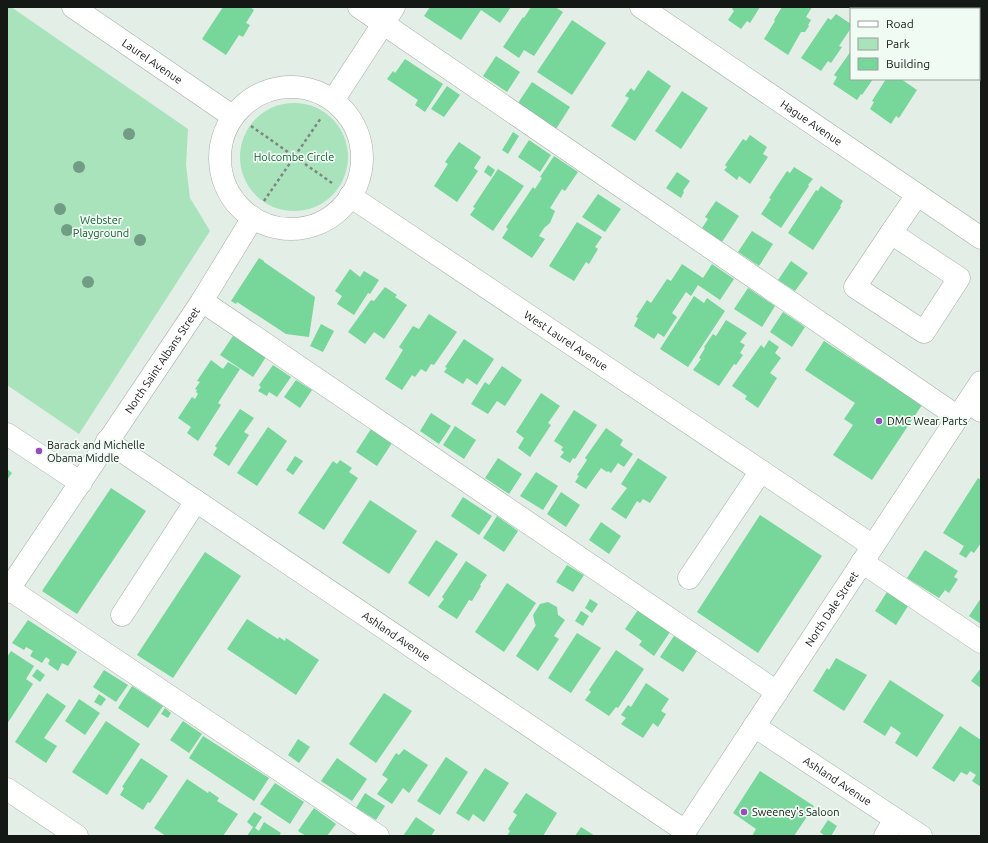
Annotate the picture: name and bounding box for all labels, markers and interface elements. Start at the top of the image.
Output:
legend [850,8,980,80]
text: Road [886,17,914,30]
street label: Laurel Avenue [120,36,185,86]
text: Park [886,37,910,50]
text: Building [886,57,930,70]
street label: Hague Avenue [778,98,844,148]
park label: Holcombe Circle [254,151,334,163]
park label: Webster Playground [73,214,129,239]
street label: North Saint Albans Street [122,304,203,416]
street label: West Laurel Avenue [522,308,610,373]
place label: DMC Wear Parts [887,415,968,427]
marker: DMC Wear Parts [874,416,884,426]
place label: Barack and Michelle Obama Middle [47,439,145,464]
marker: Barack and Michelle Obama Middle [34,446,44,456]
street label: North Dale Street [803,569,861,649]
street label: Ashland Avenue [360,609,433,663]
street label: Ashland Avenue [801,754,874,808]
place label: Sweeney's Saloon [752,806,839,818]
marker: Sweeney's Saloon [739,807,749,817]

